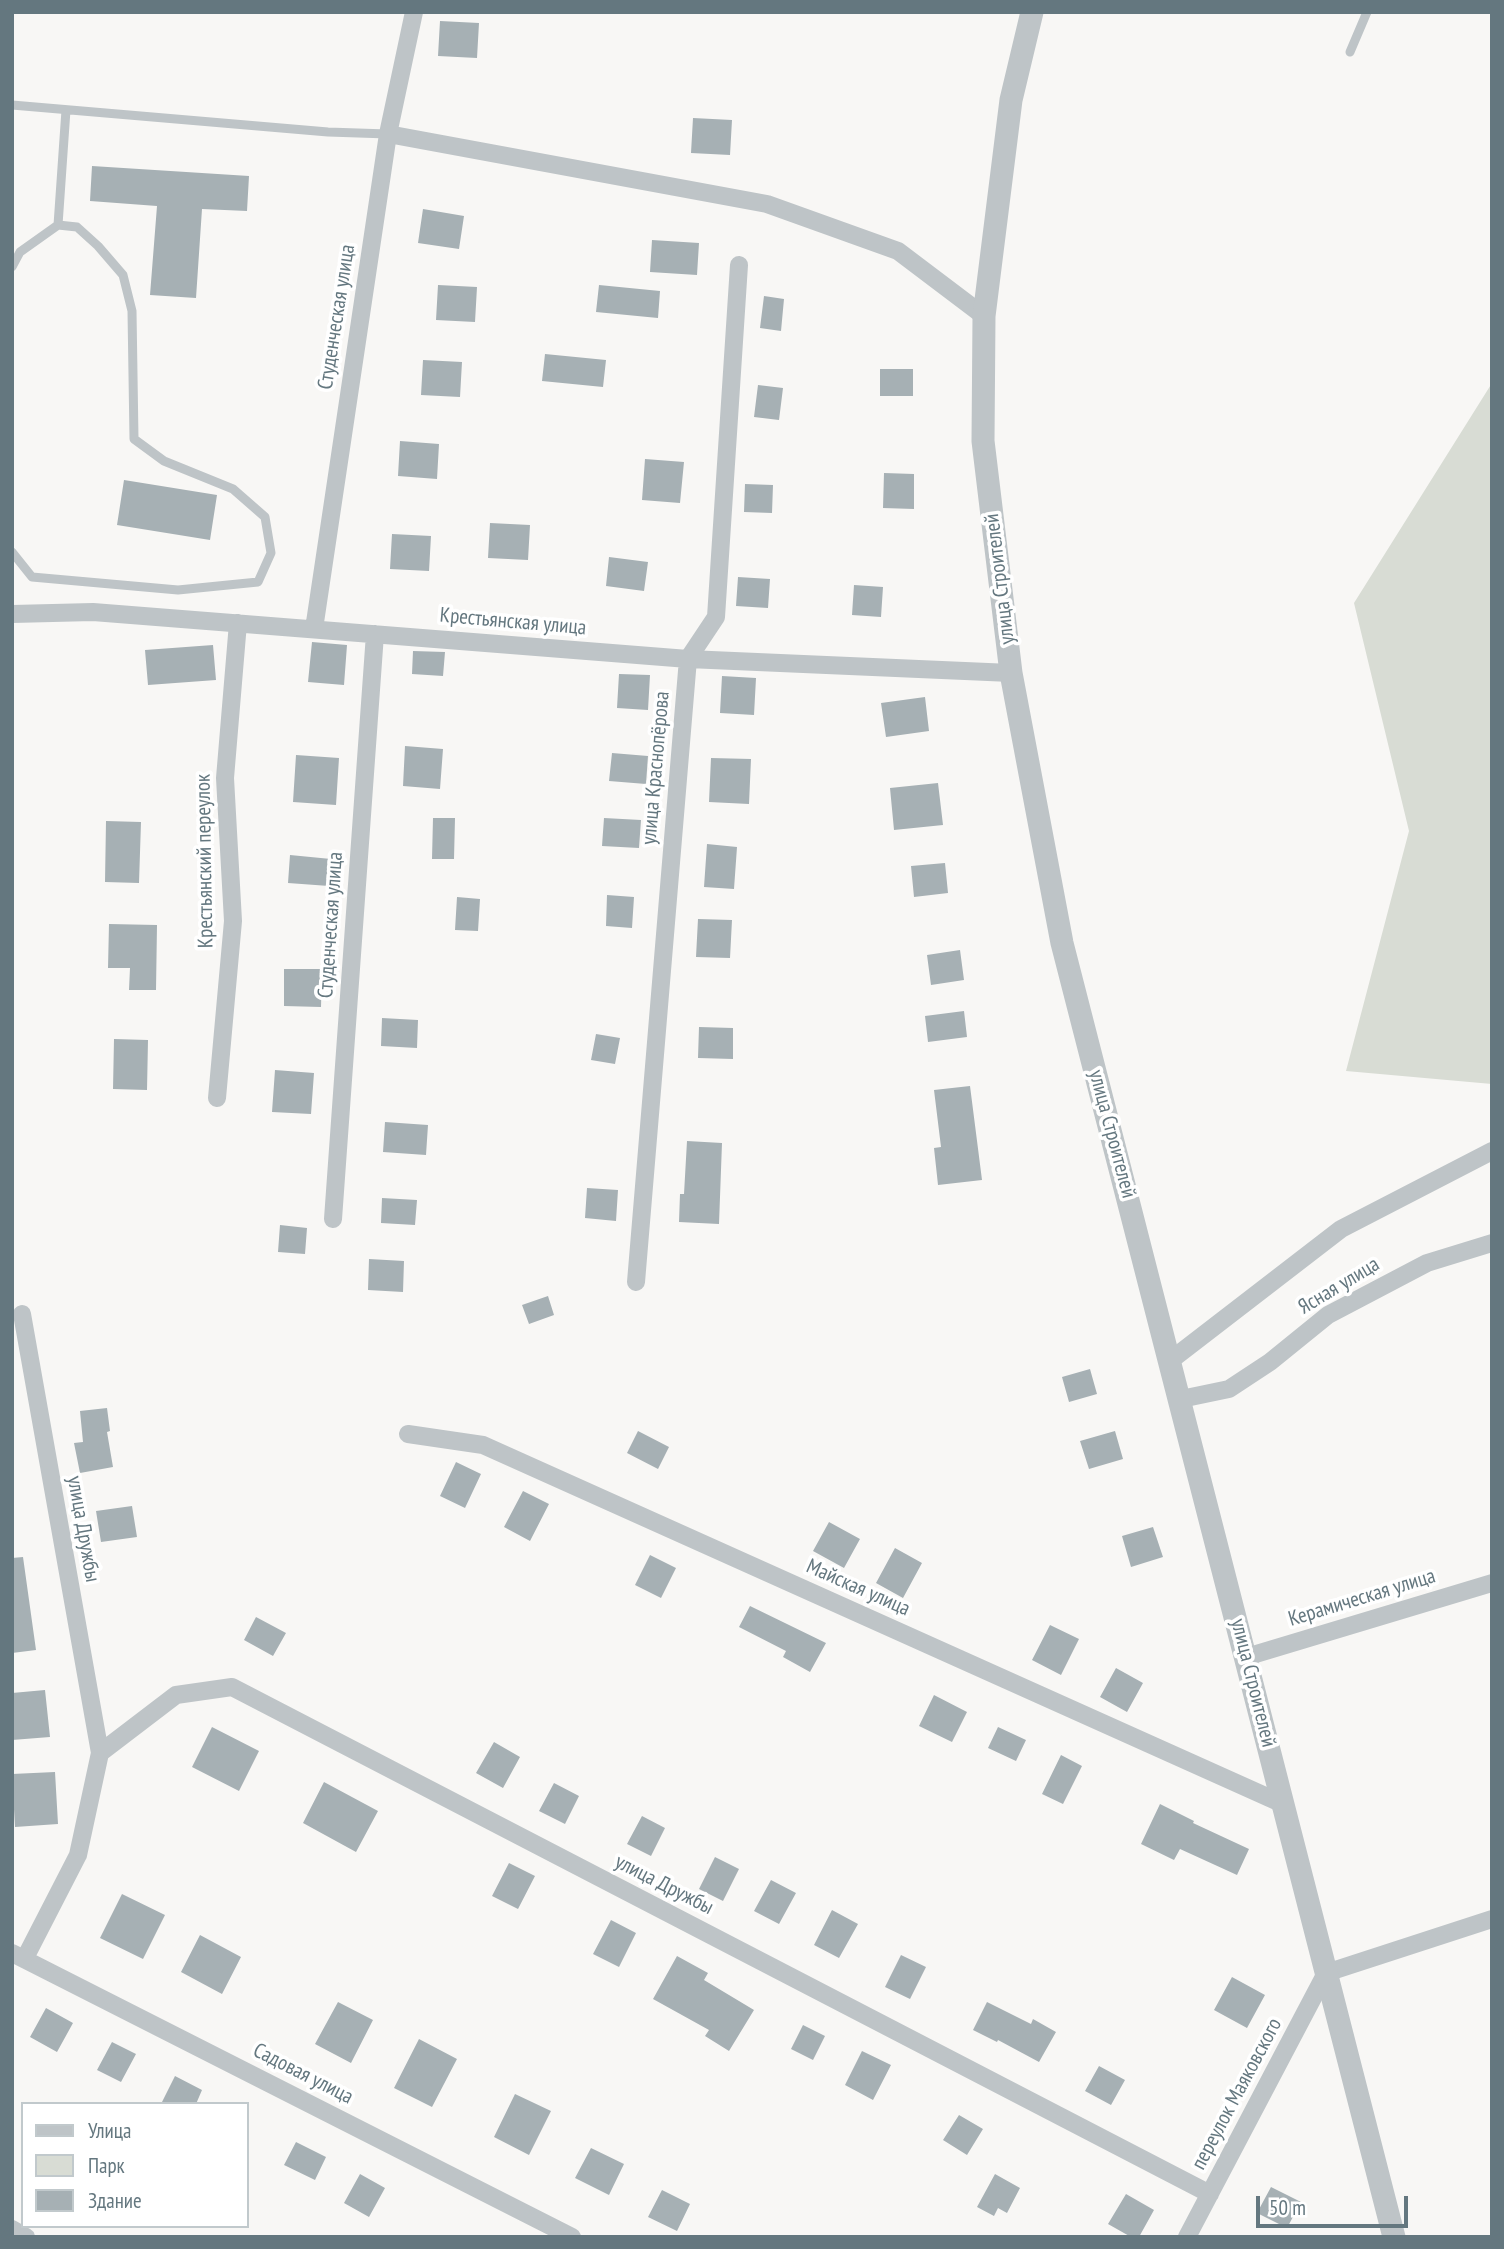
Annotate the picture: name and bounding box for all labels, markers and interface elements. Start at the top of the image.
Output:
street label: Студенческая улица [313,243,361,391]
street label: улица Строителей [979,512,1021,646]
street label: Крестьянская улица [439,603,587,641]
street label: улица Краснопёрова [637,690,675,846]
street label: Крестьянский переулок [191,774,219,948]
street label: Студенческая улица [313,851,349,999]
street label: улица Строителей [1083,1067,1141,1201]
street label: Ясная улица [1294,1252,1384,1320]
street label: улица Дружбы [61,1474,105,1584]
street label: Майская улица [802,1554,914,1622]
street label: Керамическая улица [1286,1564,1438,1632]
street label: улица Строителей [1225,1616,1281,1750]
street label: улица Дружбы [610,1849,718,1921]
street label: переулок Маяковского [1186,2014,1288,2174]
street label: Садовая улица [249,2038,357,2110]
legend [21,2102,248,2228]
text: Улица [88,2117,131,2144]
text: Парк [88,2152,125,2179]
scale bar [1259,2182,1411,2226]
text: Здание [88,2187,142,2214]
text: 50 m [1269,2194,1306,2221]

